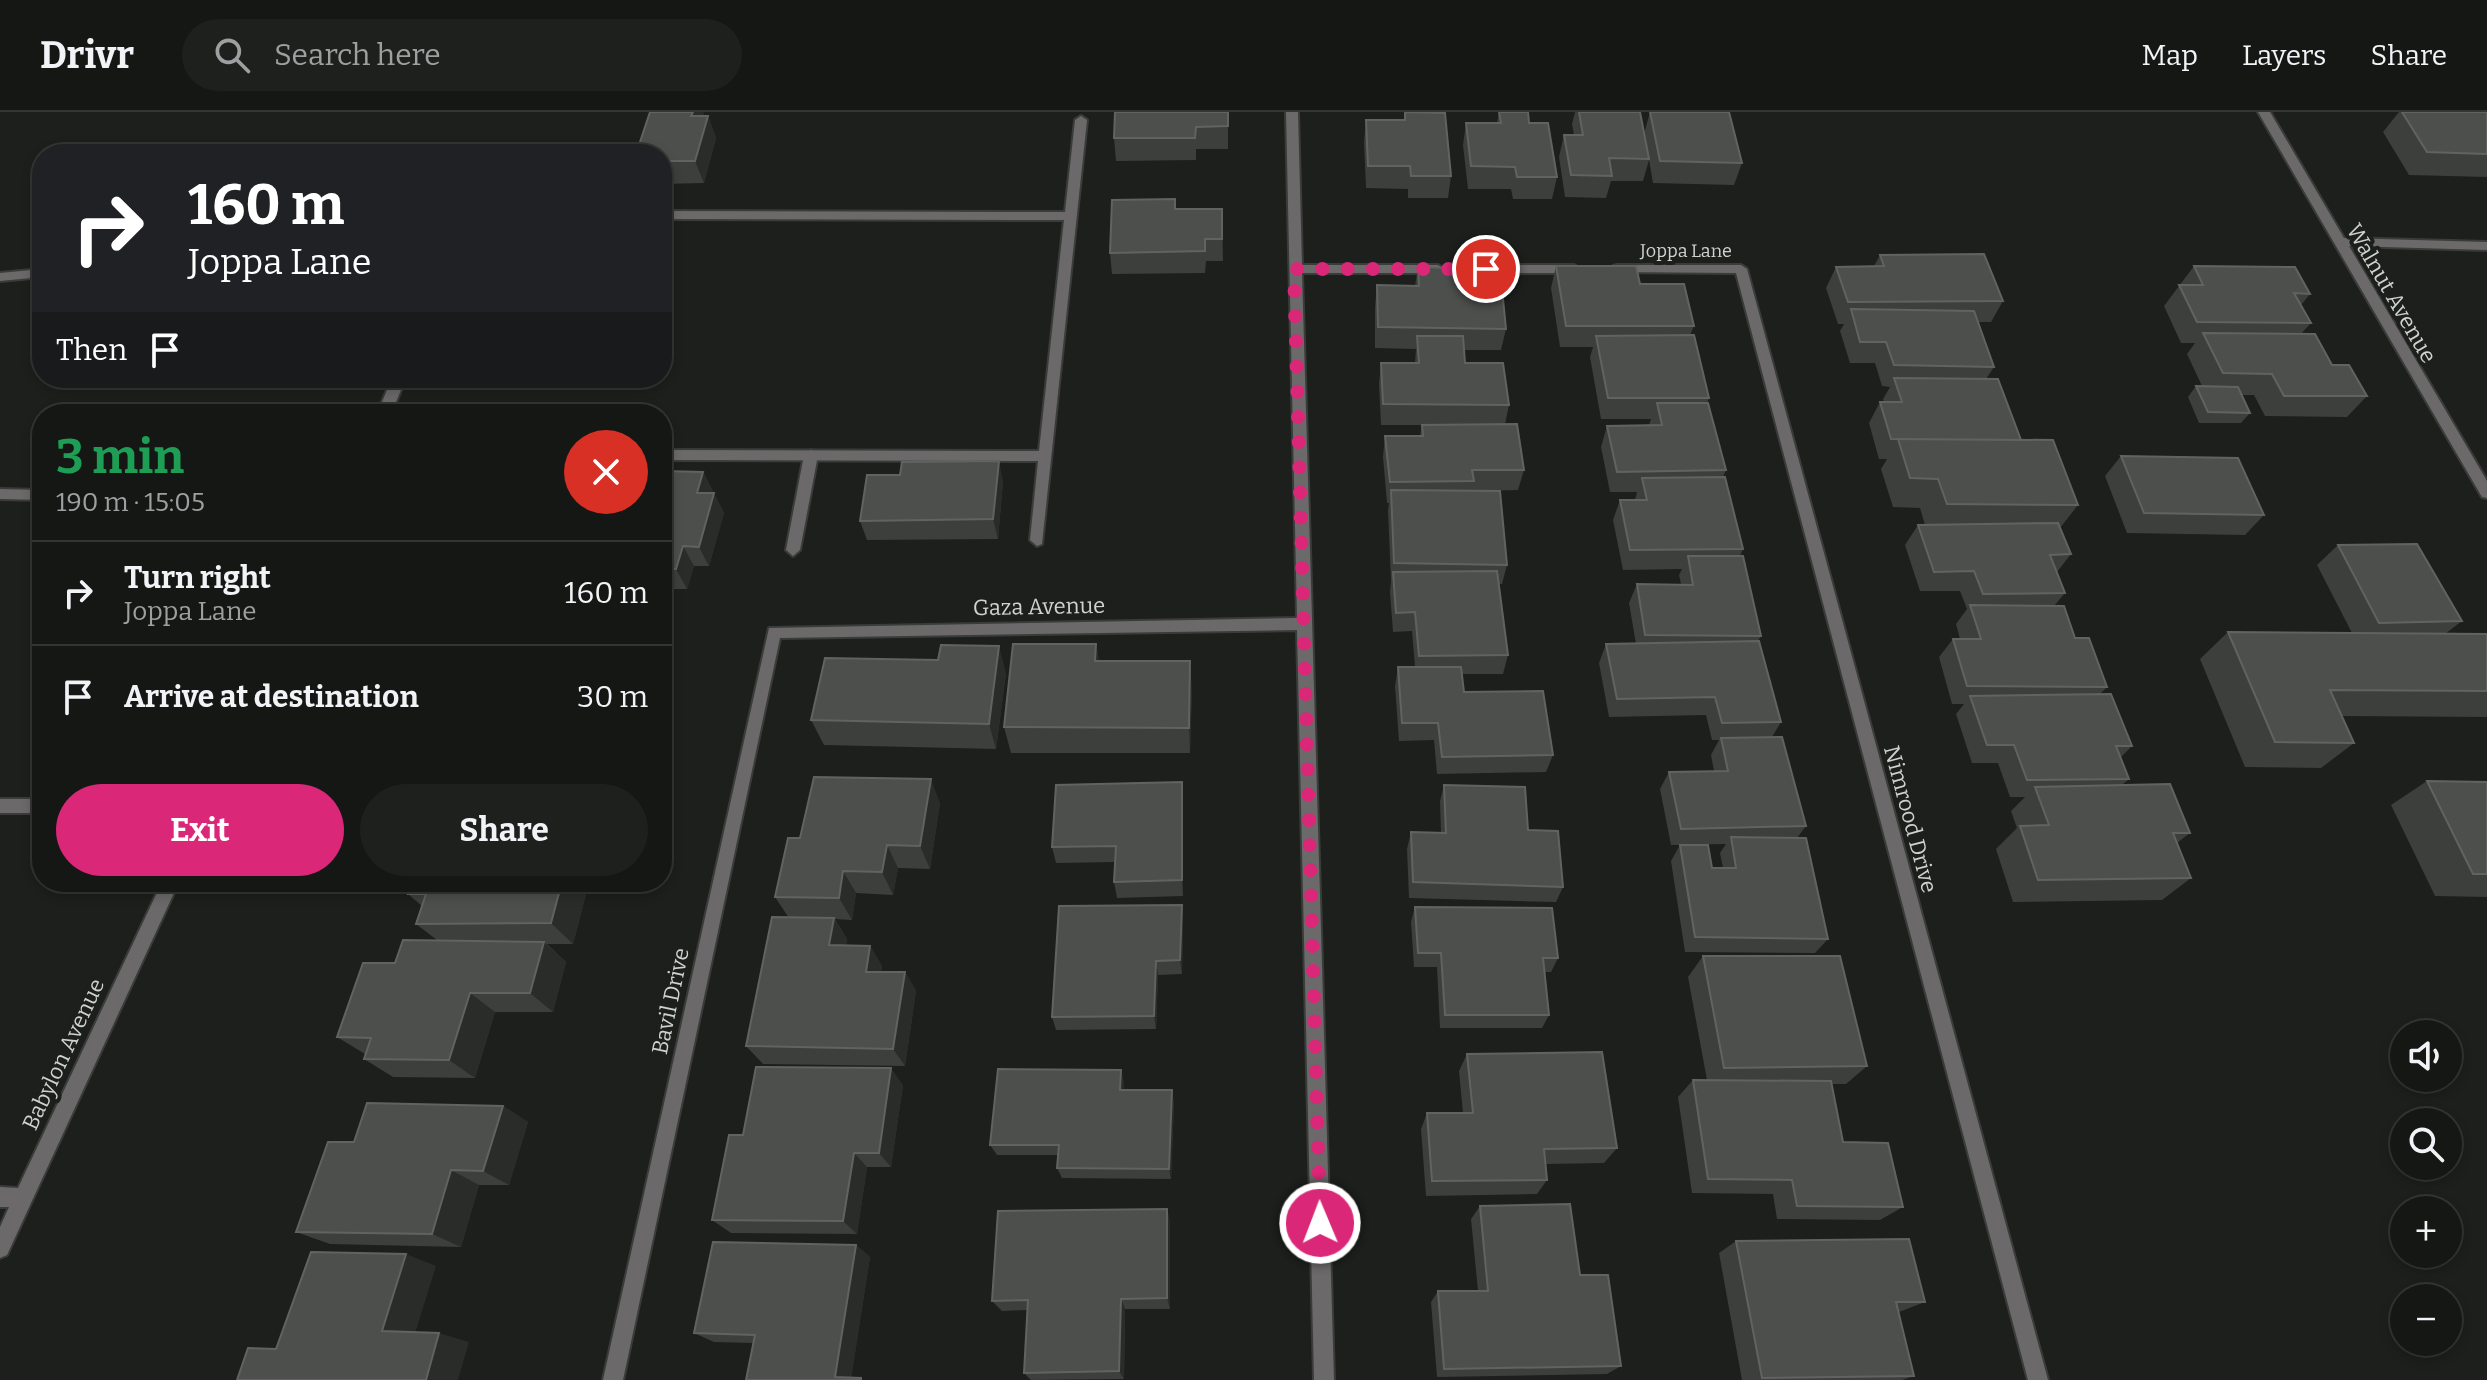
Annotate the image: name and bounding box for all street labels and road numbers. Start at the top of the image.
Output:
street label: Walnut Avenue [2341,219,2442,368]
street label: Joppa Lane [1639,240,1732,262]
street label: Gaza Avenue [973,592,1105,621]
street label: Nimrood Drive [1878,743,1943,896]
street label: Bavil Drive [646,945,695,1057]
street label: Babylon Avenue [17,974,110,1134]

